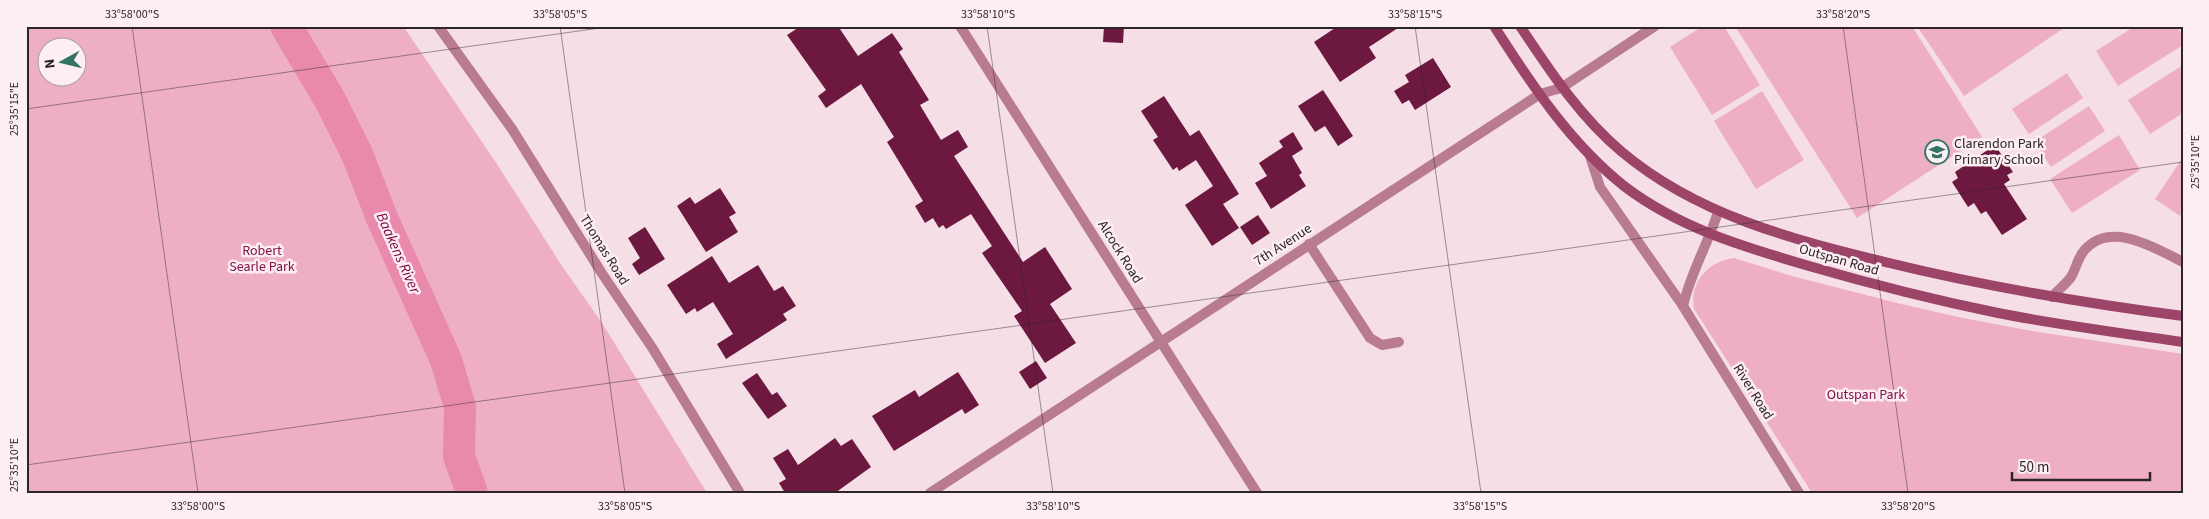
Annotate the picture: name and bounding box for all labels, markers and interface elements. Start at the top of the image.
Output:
text: 33°58'00"S [105,6,159,23]
text: 33°58'05"S [533,6,587,23]
text: 33°58'10"S [961,6,1015,23]
text: 33°58'15"S [1388,6,1442,23]
text: 33°58'20"S [1816,6,1870,23]
north arrow [38,38,88,88]
text: N [40,58,61,70]
text: 25°35'15"E [6,82,23,136]
place label: Clarendon Park Primary School [1954,134,2044,170]
text: 25°35'10"E [2187,135,2204,189]
school or university icon: Clarendon Park Primary School [1924,139,1950,165]
water label: Baakens River [371,209,426,298]
street label: Thomas Road [574,211,634,289]
street label: Alcock Road [1093,217,1147,287]
street label: 7th Avenue [1250,219,1316,271]
street label: Outspan Road [1797,239,1881,281]
park label: Robert Searle Park [229,241,295,277]
street label: River Road [1728,360,1778,424]
park label: Outspan Park [1827,385,1905,405]
text: 25°35'10"E [6,438,23,492]
scale bar [2012,449,2149,481]
text: 50 m [2019,457,2049,478]
text: 33°58'00"S [171,498,225,515]
text: 33°58'05"S [598,498,652,515]
text: 33°58'10"S [1026,498,1080,515]
text: 33°58'15"S [1453,498,1507,515]
text: 33°58'20"S [1881,498,1935,515]

